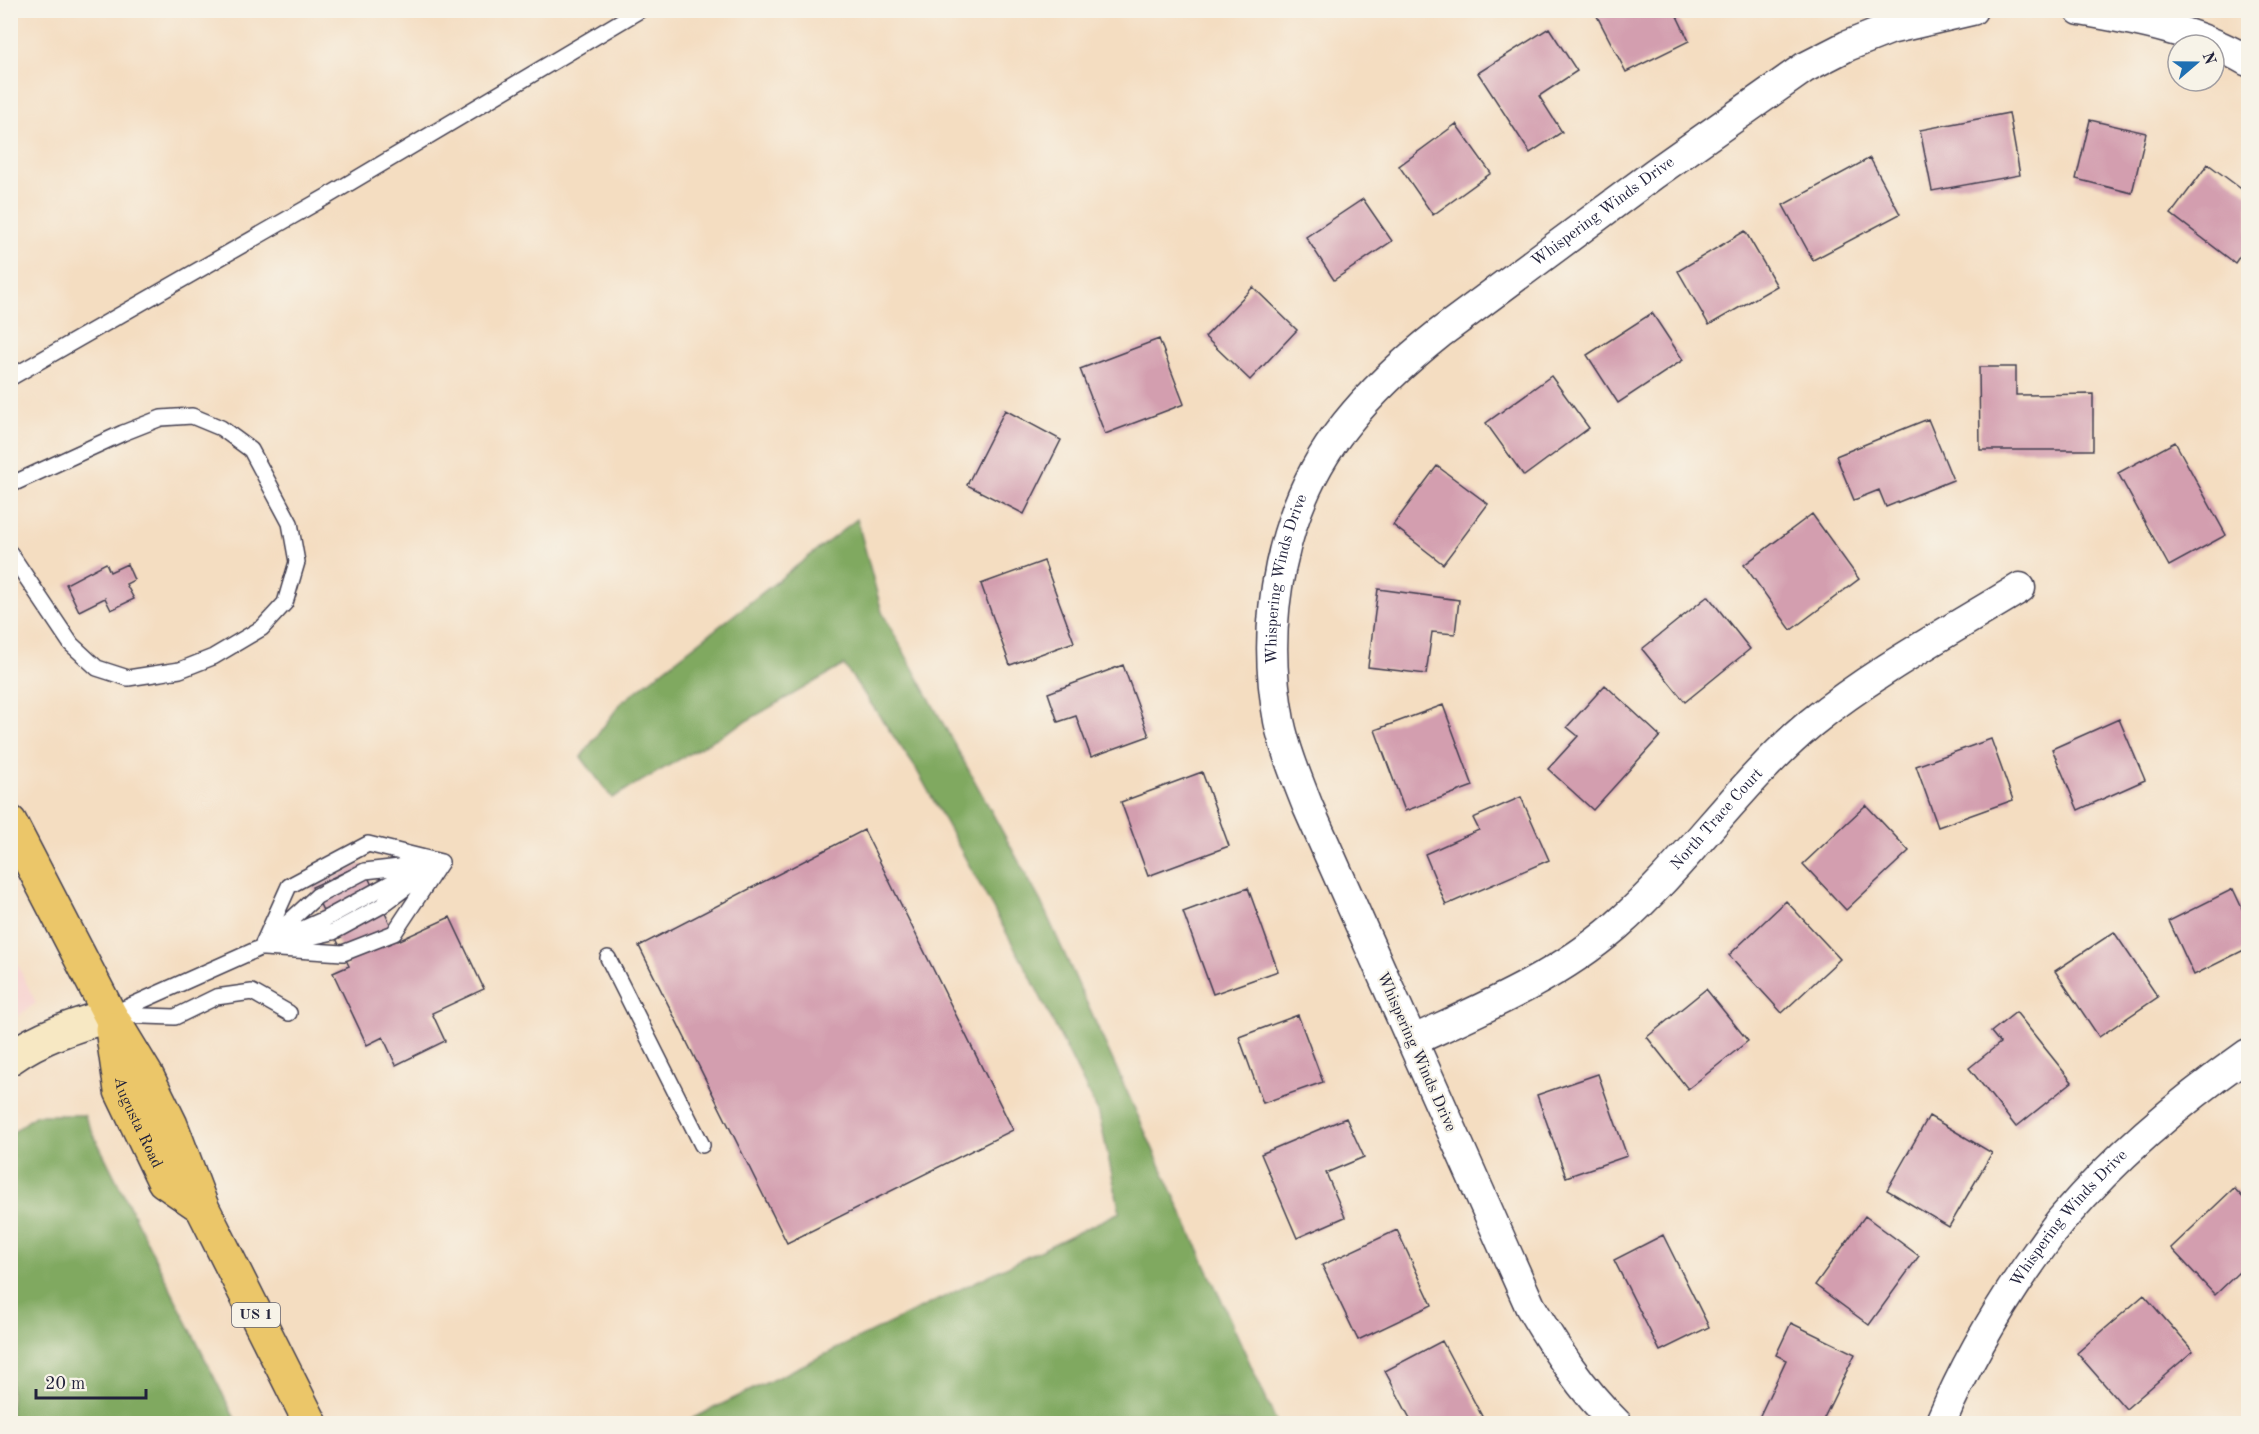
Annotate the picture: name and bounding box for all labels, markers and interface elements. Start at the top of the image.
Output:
north arrow [2166,33,2226,93]
text: N [2199,50,2218,68]
street label: Whispering Winds Drive [1529,154,1677,270]
street label: Whispering Winds Drive [1264,492,1311,664]
street label: North Trace Court [1668,765,1766,873]
street label: Whispering Winds Drive [1374,970,1458,1134]
street label: Augusta Road [111,1076,165,1171]
street label: Whispering Winds Drive [2008,1147,2131,1290]
road number: US 1 [232,1303,280,1327]
scale bar [36,1362,146,1400]
text: 20 m [45,1375,85,1393]

